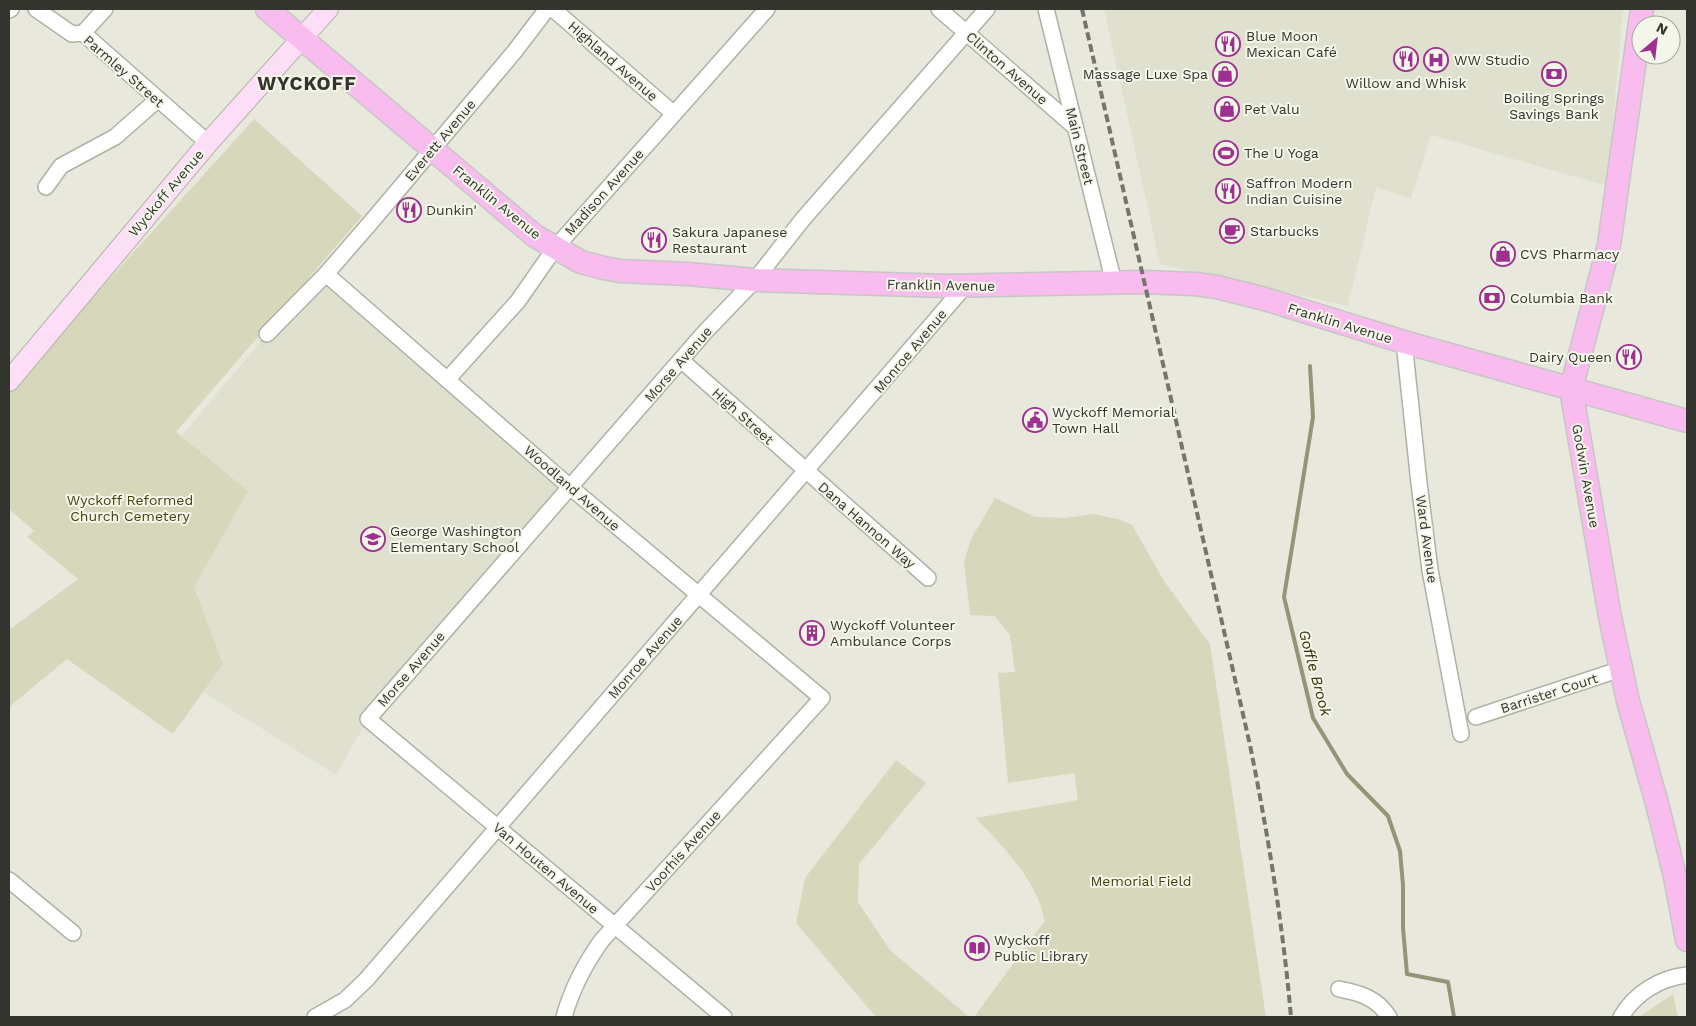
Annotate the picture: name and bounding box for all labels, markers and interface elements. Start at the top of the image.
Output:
north arrow [1631,15,1681,65]
street label: Highland Avenue [565,18,661,104]
text: N [1654,19,1670,38]
street label: Clinton Avenue [963,28,1051,108]
place label: Blue Moon Mexican Café [1246,28,1337,60]
restaurant icon: Blue Moon Mexican Café [1215,31,1241,57]
street label: Parmley Street [81,32,168,110]
restaurant icon: Willow and Whisk [1393,46,1419,72]
hospital icon: WW Studio [1423,47,1449,73]
place label: WW Studio [1454,52,1530,68]
shop icon: Massage Luxe Spa [1212,61,1238,87]
bank icon: Boiling Springs Savings Bank [1541,61,1567,87]
place label: Massage Luxe Spa [1083,66,1208,82]
district label: WYCKOFF [257,72,357,95]
place label: Willow and Whisk [1345,75,1467,91]
place label: Boiling Springs Savings Bank [1504,90,1604,122]
street label: Everett Avenue [401,96,479,184]
shop icon: Pet Valu [1214,96,1240,122]
place label: Pet Valu [1244,101,1300,117]
street label: Main Street [1063,106,1097,186]
sports icon: The U Yoga [1213,140,1239,166]
place label: The U Yoga [1244,145,1319,161]
street label: Wyckoff Avenue [125,146,207,240]
street label: Madison Avenue [561,146,647,238]
street label: Franklin Avenue [450,162,544,242]
place label: Saffron Modern Indian Cuisine [1246,175,1353,207]
restaurant icon: Saffron Modern Indian Cuisine [1215,178,1241,204]
restaurant icon: Dunkin' [396,197,422,223]
place label: Dunkin' [426,202,477,218]
cafe icon: Starbucks [1219,218,1245,244]
place label: Starbucks [1250,223,1319,239]
place label: Sakura Japanese Restaurant [672,224,787,256]
restaurant icon: Sakura Japanese Restaurant [641,227,667,253]
shop icon: CVS Pharmacy [1490,241,1516,267]
place label: CVS Pharmacy [1520,246,1620,262]
street label: Franklin Avenue [887,276,995,294]
bank icon: Columbia Bank [1479,285,1505,311]
place label: Columbia Bank [1510,290,1613,306]
street label: Franklin Avenue [1286,299,1394,347]
street label: Monroe Avenue [870,306,950,396]
street label: Morse Avenue [641,323,715,405]
restaurant icon: Dairy Queen [1616,344,1642,370]
place label: Dairy Queen [1529,349,1612,365]
street label: High Street [709,384,777,448]
place label: Wyckoff Memorial Town Hall [1052,404,1176,436]
public building icon: Wyckoff Memorial Town Hall [1022,407,1048,433]
street label: Godwin Avenue [1569,423,1603,529]
street label: Woodland Avenue [521,442,623,534]
street label: Dana Hannon Way [815,478,919,572]
park label: Wyckoff Reformed Church Cemetery [67,492,193,524]
street label: Ward Avenue [1413,494,1441,584]
place label: George Washington Elementary School [390,523,522,555]
school or university icon: George Washington Elementary School [360,526,386,552]
street label: Monroe Avenue [605,612,685,702]
place label: Wyckoff Volunteer Ambulance Corps [830,617,956,649]
building icon: Wyckoff Volunteer Ambulance Corps [799,620,825,646]
street label: Morse Avenue [374,628,448,710]
water label: Goffle Brook [1295,628,1335,719]
street label: Barrister Court [1498,670,1600,716]
street label: Voorhis Avenue [642,807,724,895]
street label: Van Houten Avenue [490,819,602,917]
park label: Memorial Field [1091,873,1192,889]
place label: Wyckoff Public Library [994,932,1089,964]
library icon: Wyckoff Public Library [964,935,990,961]

